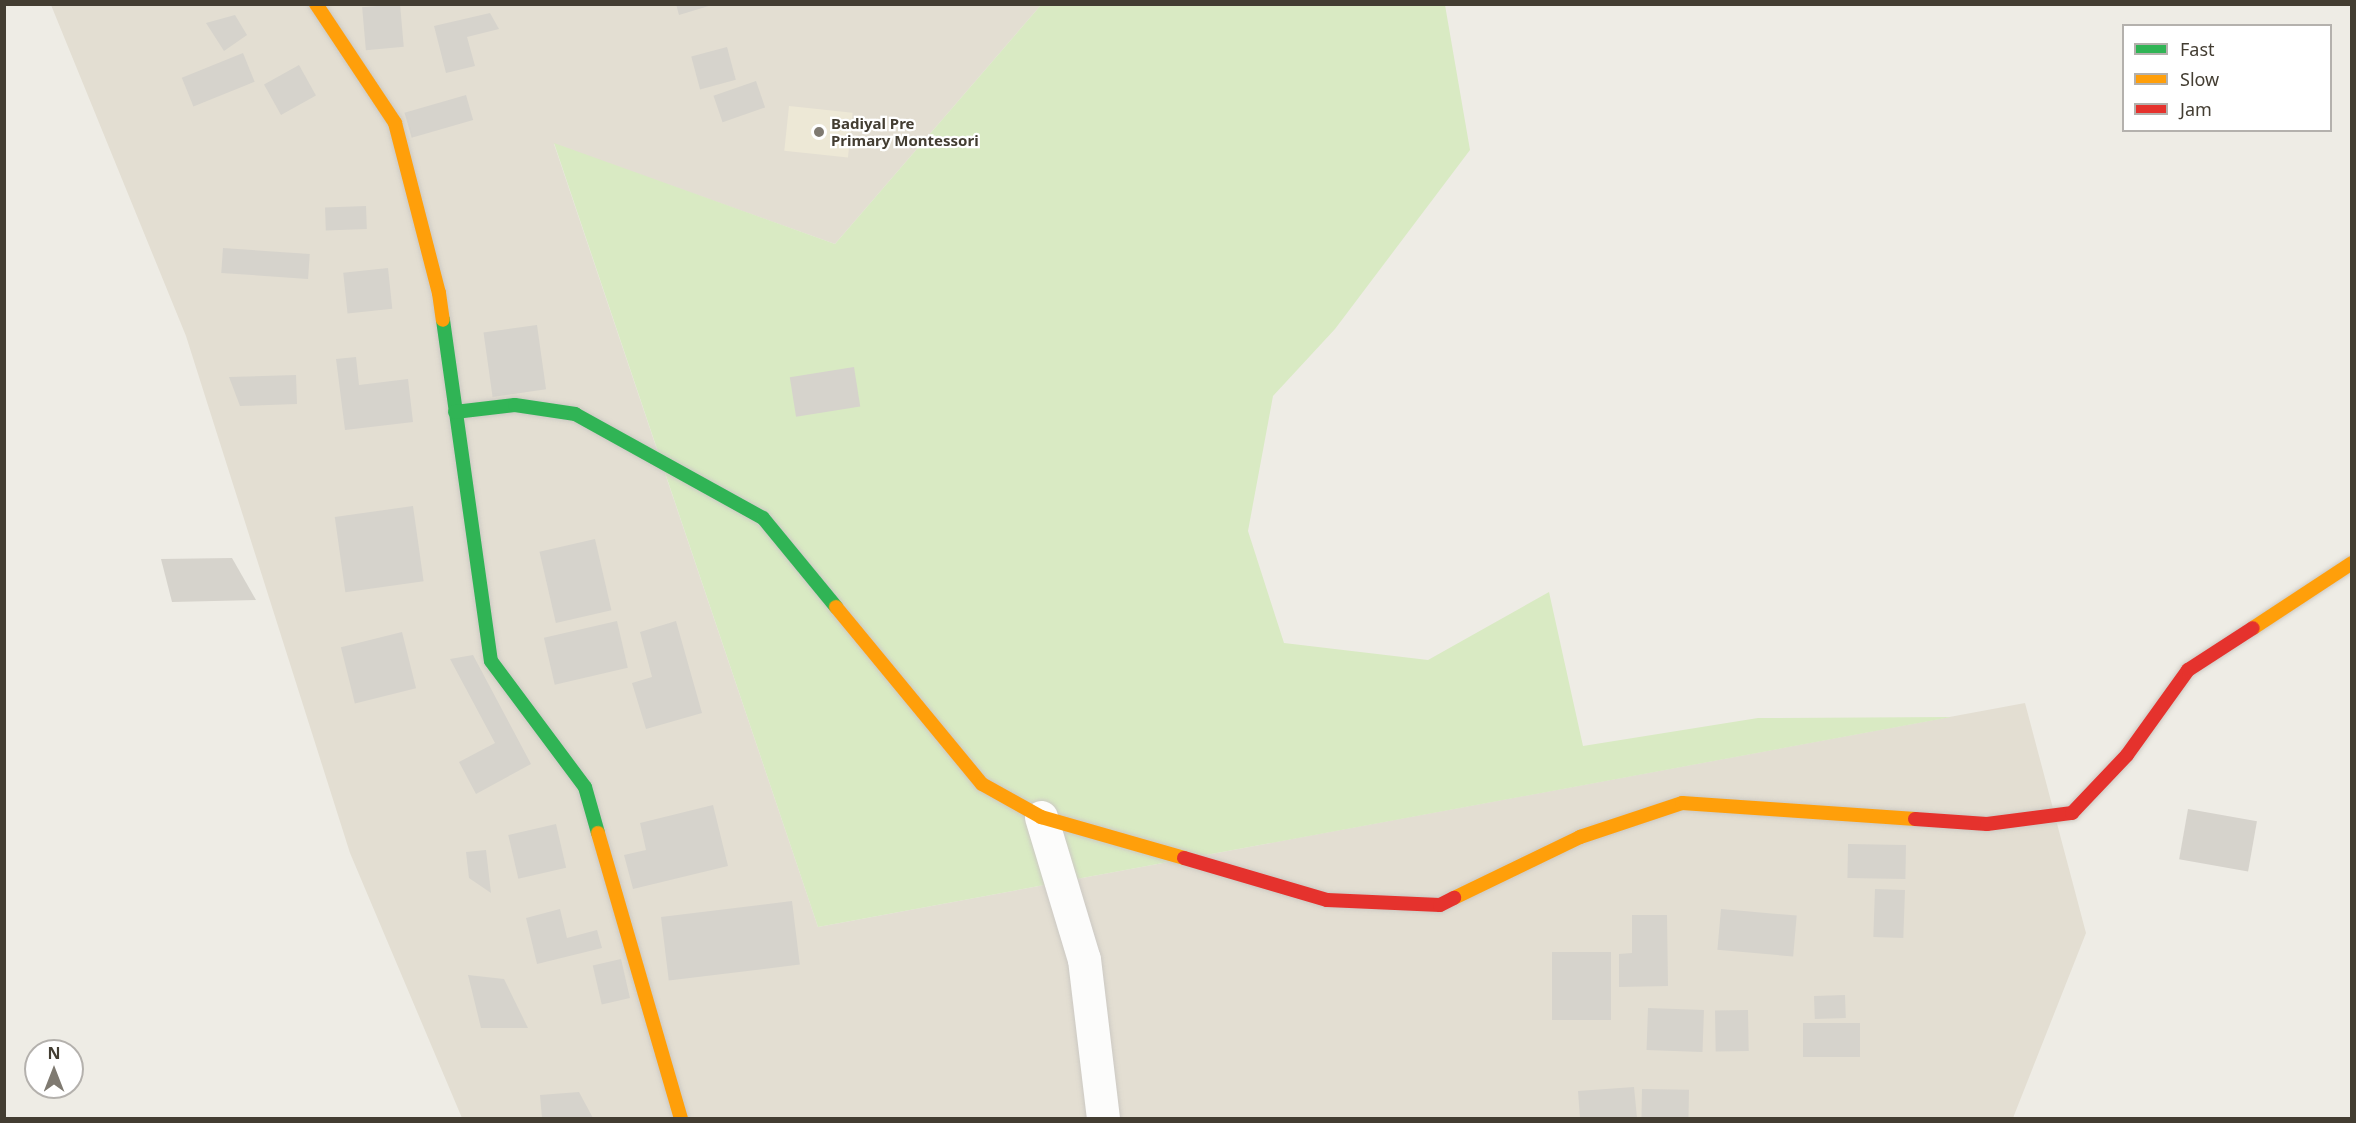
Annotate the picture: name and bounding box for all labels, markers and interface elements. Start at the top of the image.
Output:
legend [2122,24,2332,132]
text: Fast [2180,37,2215,61]
text: Slow [2180,67,2219,91]
text: Jam [2180,97,2212,121]
place label: Badiyal Pre Primary Montessori [831,114,979,149]
marker: Badiyal Pre Primary Montessori [812,125,826,139]
north arrow [24,1039,84,1099]
text: N [47,1042,61,1064]

